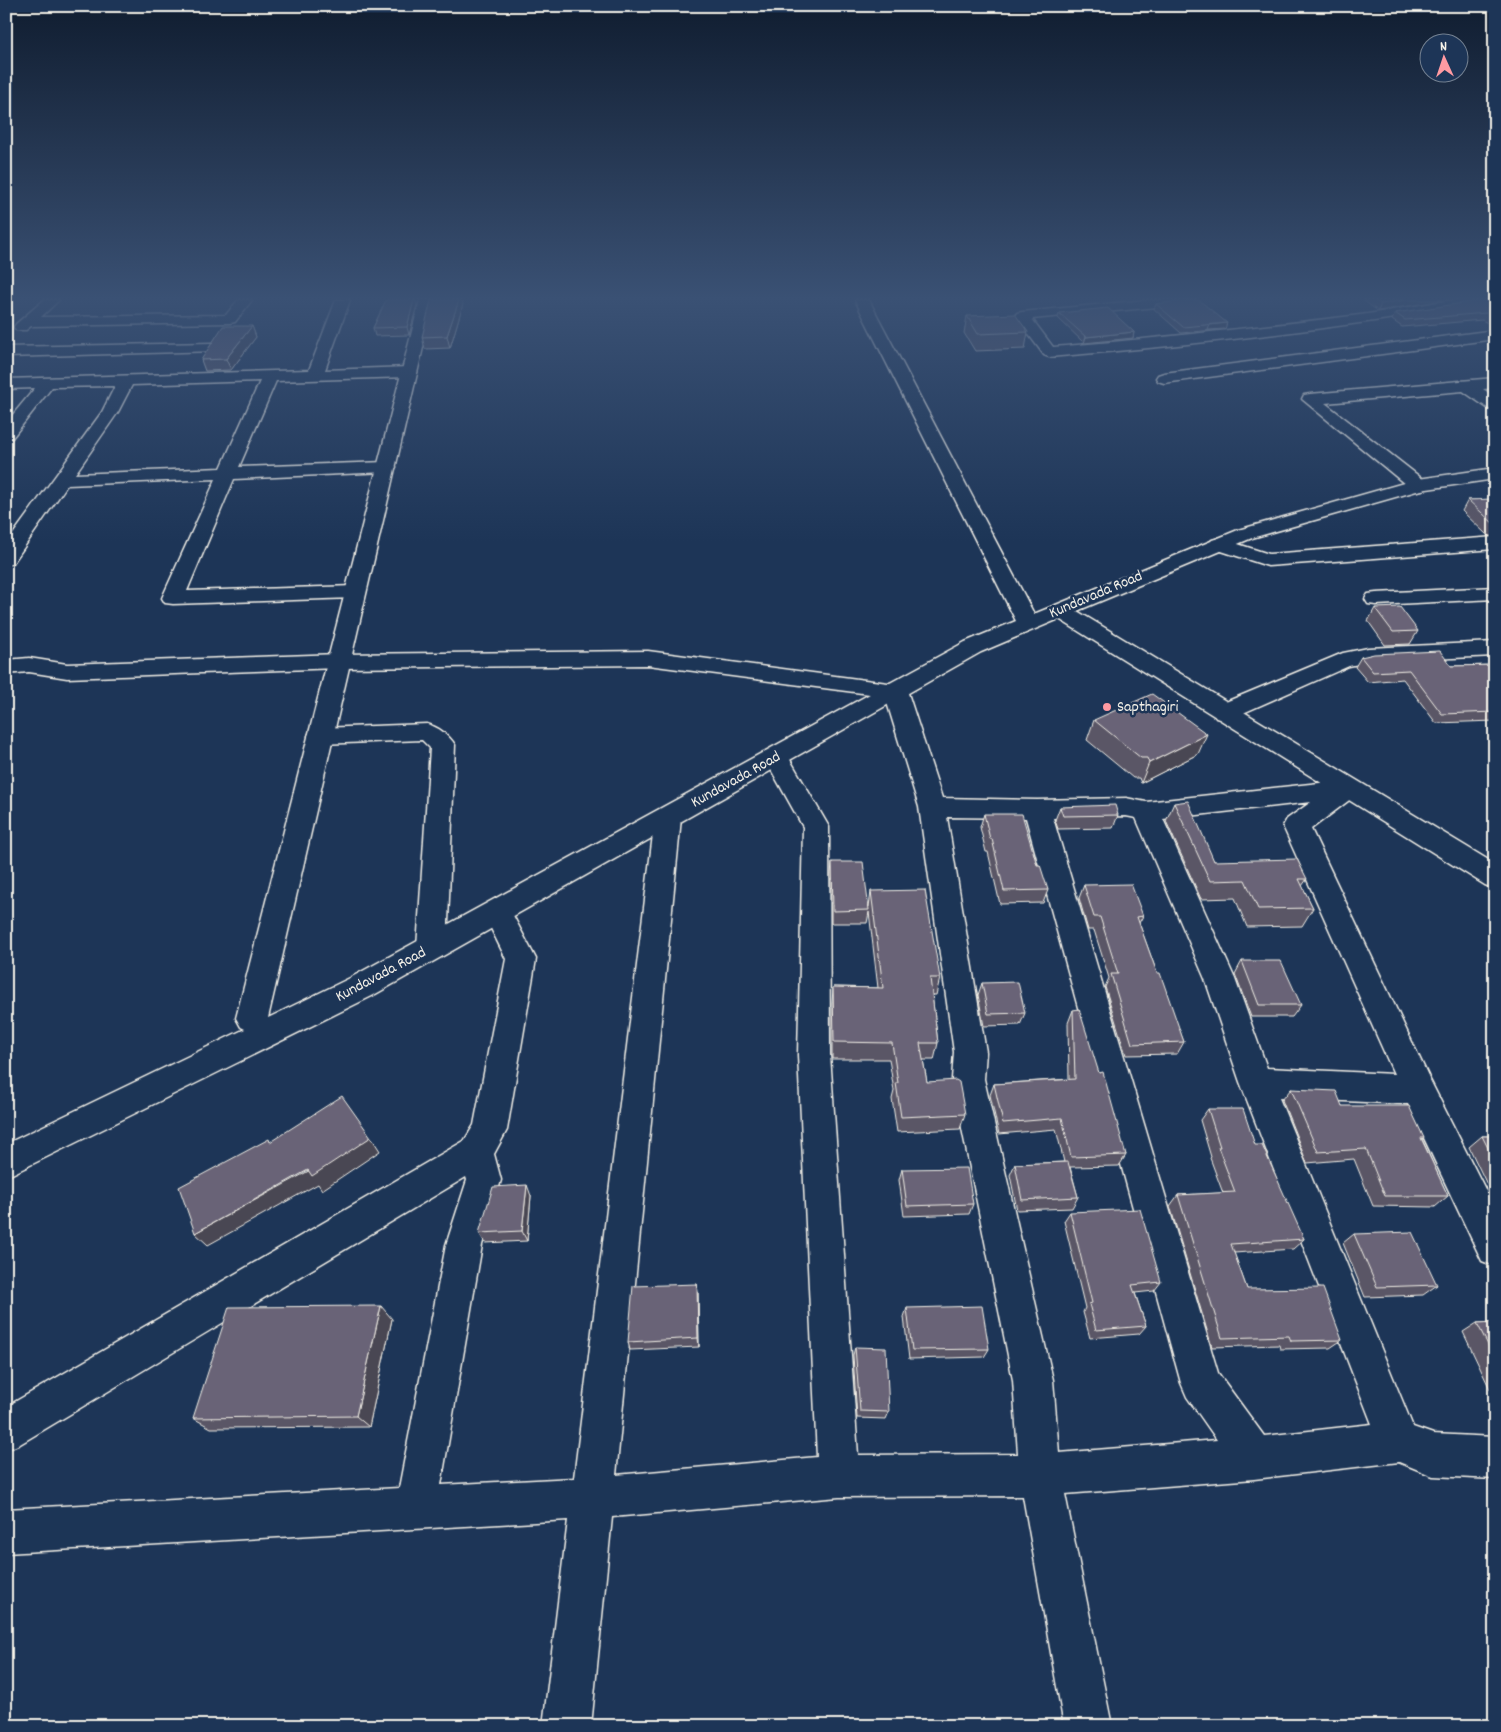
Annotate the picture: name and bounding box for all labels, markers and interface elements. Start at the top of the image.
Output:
north arrow [1418,32,1468,82]
text: N [1439,37,1447,57]
street label: Kundavada Road [1046,565,1146,625]
place label: Sapthagiri [1117,696,1179,719]
marker: Sapthagiri [1101,701,1113,713]
street label: Kundavada Road [687,746,785,814]
street label: Kundavada Road [332,941,430,1009]

